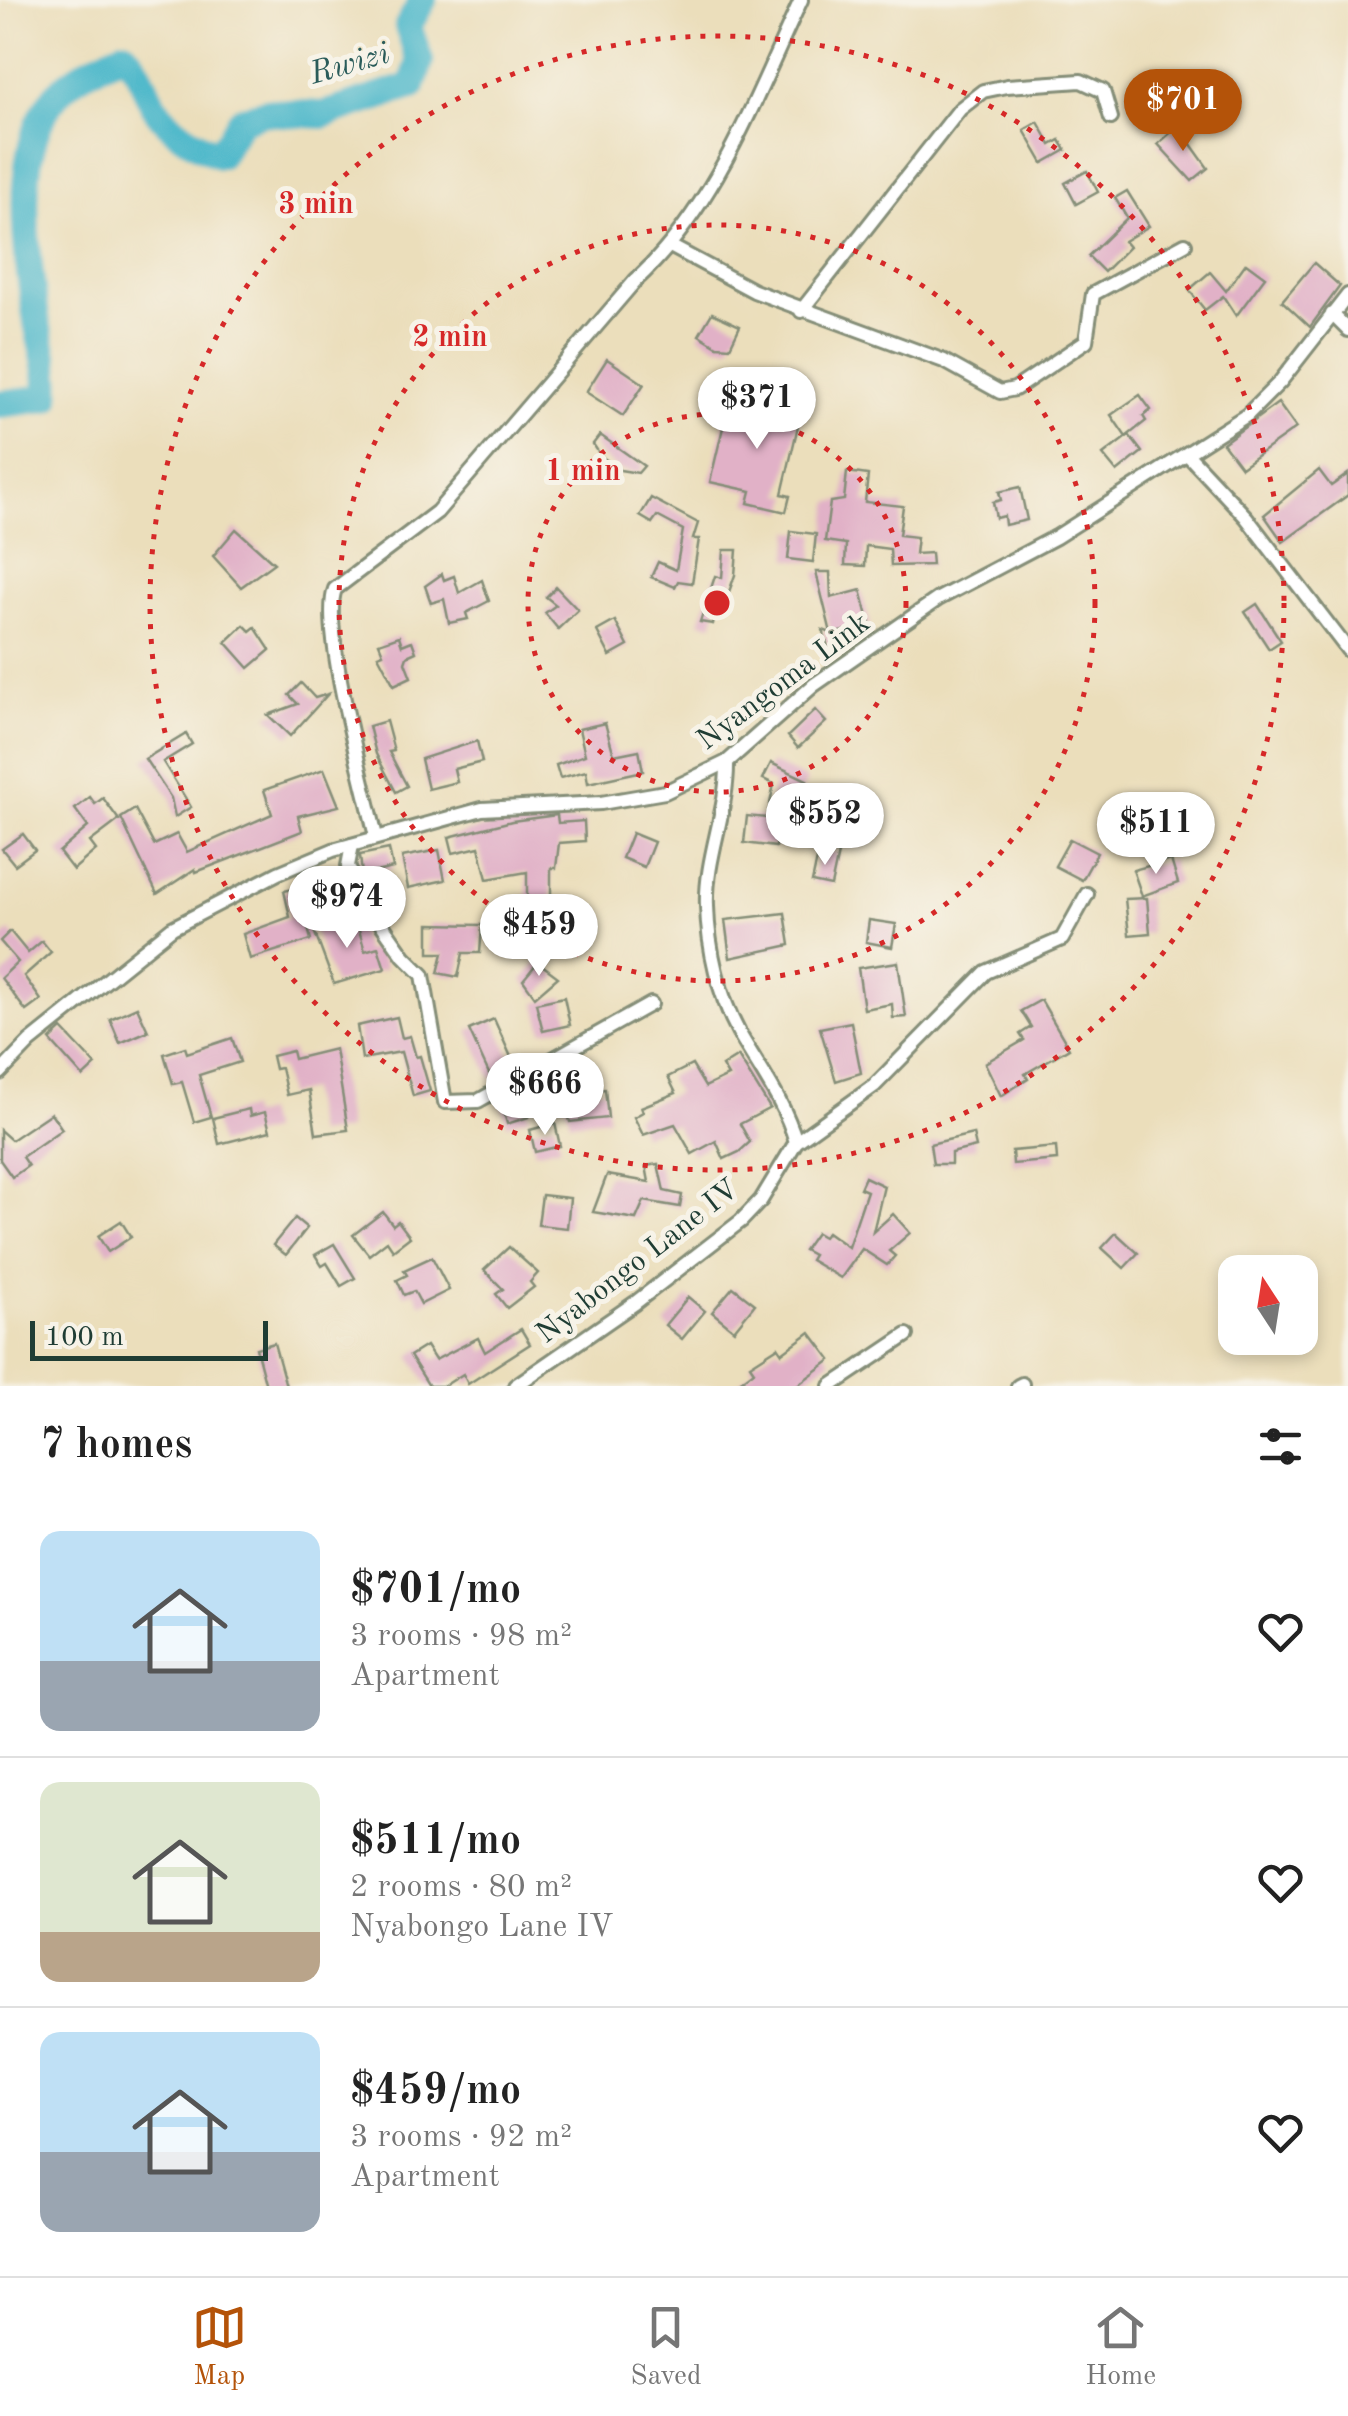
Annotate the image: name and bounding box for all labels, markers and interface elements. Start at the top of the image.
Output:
water label: Rwizi [305,38,394,92]
pin: $701 [1124,69,1242,154]
text: $701 [1146,85,1220,117]
text: 3 min [278,190,354,220]
text: 2 min [412,323,488,353]
pin: $371 [698,367,816,452]
text: $371 [720,383,794,415]
text: 1 min [545,457,621,487]
centre of rings [699,585,735,621]
street label: Nyangoma Link [692,608,876,756]
pin: $552 [766,783,884,868]
pin: $511 [1097,792,1215,877]
text: $552 [788,799,862,831]
text: $511 [1119,808,1193,840]
pin: $974 [288,866,406,951]
text: $974 [310,882,384,914]
pin: $459 [480,894,598,979]
text: $459 [502,910,576,942]
pin: $666 [486,1053,604,1138]
text: $666 [508,1069,582,1101]
street label: Nyabongo Lane IV [531,1174,745,1350]
north arrow [1218,1255,1318,1355]
map controls [1218,1255,1318,1355]
scale bar [30,1316,268,1360]
text: 100 m [45,1324,124,1352]
icon: filters [1253,1419,1308,1474]
text: 7 homes [40,1425,192,1467]
text: $701/mo [350,1570,521,1612]
icon: home [120,1571,240,1691]
icon: heart [1253,1604,1308,1659]
text: 3 rooms · 98 m² [350,1621,572,1653]
text: Apartment [350,1661,500,1693]
text: $511/mo [350,1821,521,1863]
icon: home [120,1822,240,1942]
icon: heart [1253,1855,1308,1910]
text: 2 rooms · 80 m² [350,1872,572,1904]
text: Nyabongo Lane IV [350,1912,614,1944]
text: $459/mo [350,2071,521,2113]
icon: home [120,2072,240,2192]
icon: heart [1253,2105,1308,2160]
text: 3 rooms · 92 m² [350,2122,572,2154]
text: Apartment [350,2162,500,2194]
tab: Map [192,2300,247,2395]
tab: Saved [630,2300,702,2395]
tab: Home [1085,2300,1156,2395]

